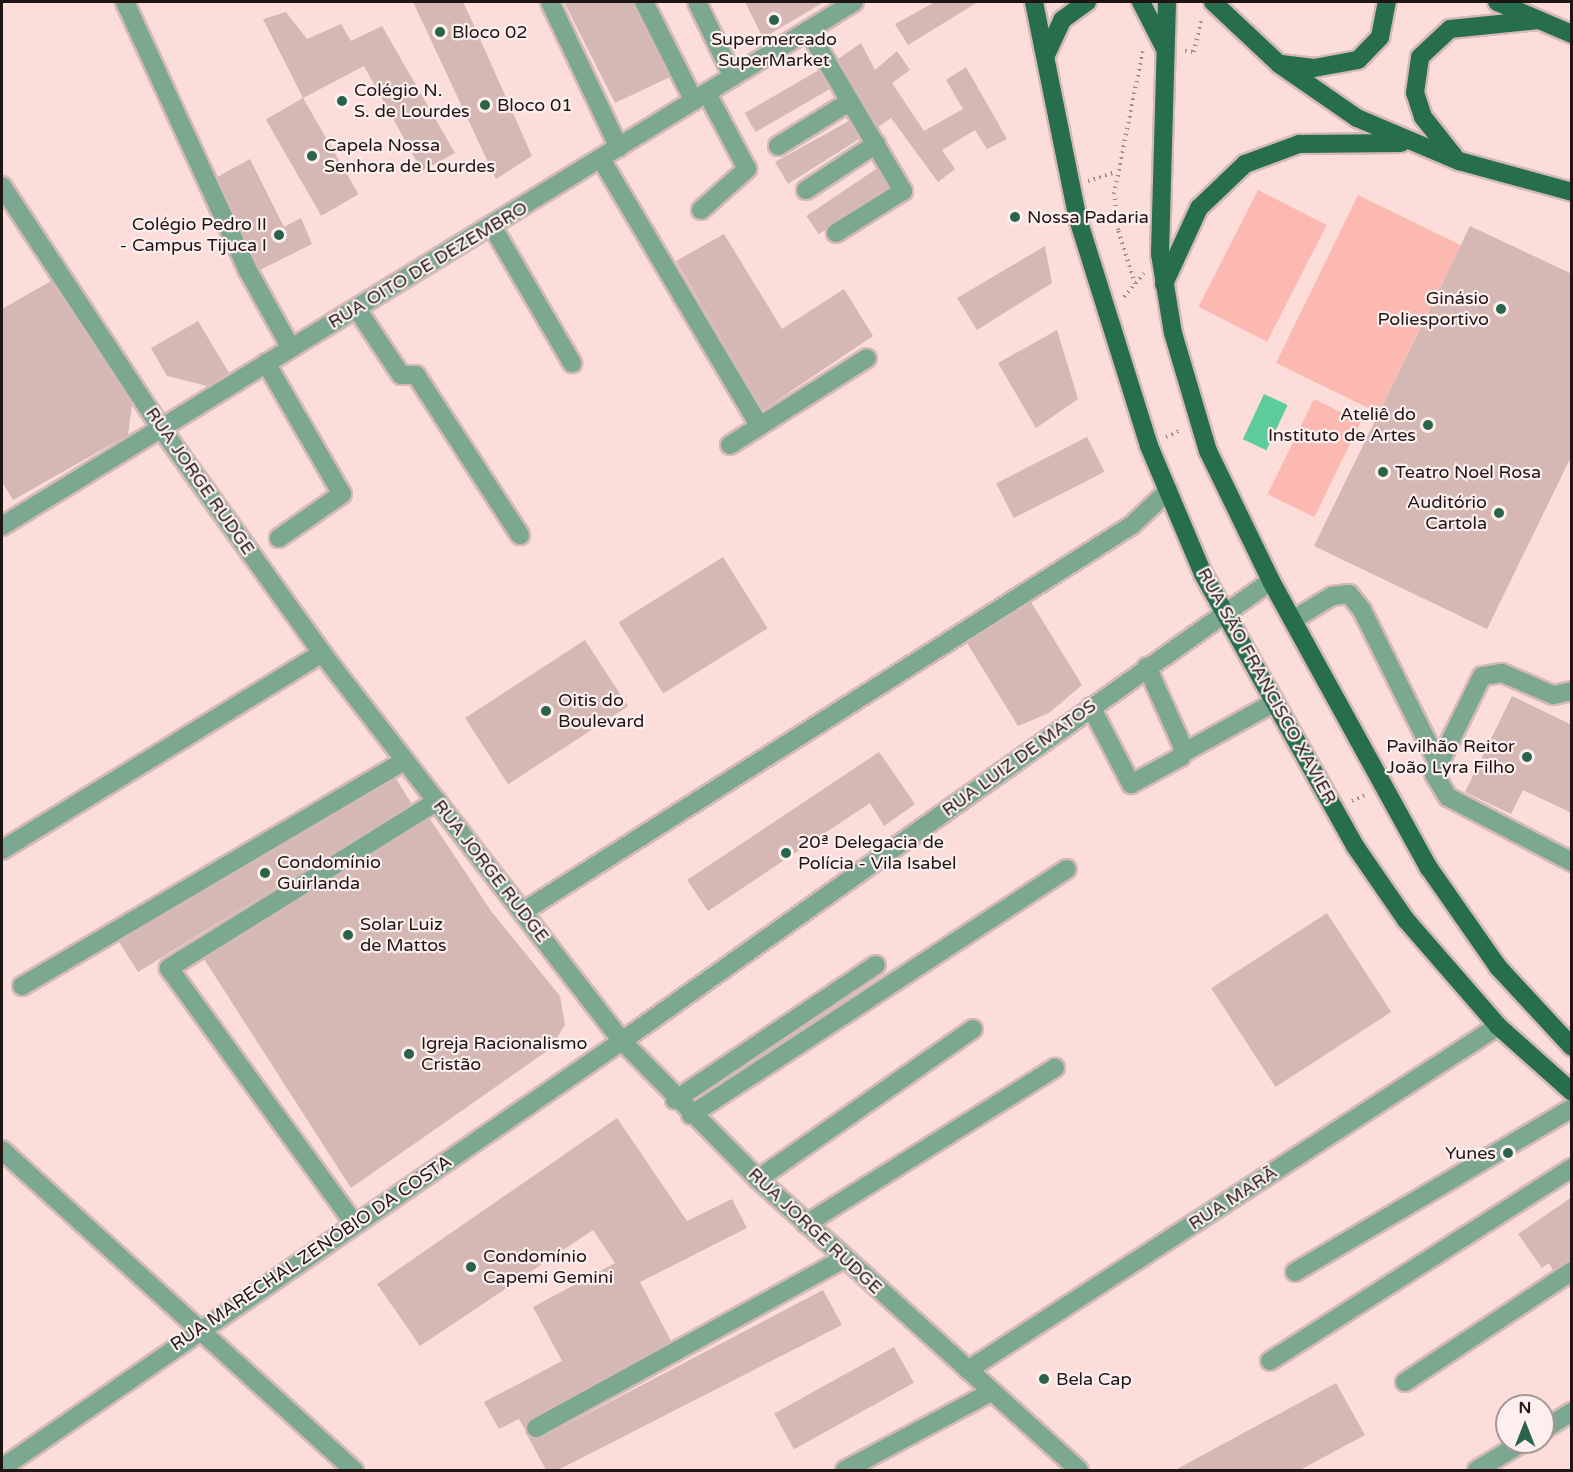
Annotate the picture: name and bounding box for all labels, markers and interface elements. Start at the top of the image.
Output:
marker: Supermercado SuperMarket [767,13,781,27]
place label: Bloco 02 [452,21,528,43]
marker: Bloco 02 [433,25,447,39]
place label: Supermercado SuperMarket [711,29,837,72]
place label: Colégio N. S. de Lourdes [354,80,470,122]
marker: Colégio N. S. de Lourdes [335,94,349,108]
place label: Bloco 01 [497,94,573,116]
marker: Bloco 01 [478,98,492,112]
place label: Capela Nossa Senhora de Lourdes [324,135,495,178]
marker: Capela Nossa Senhora de Lourdes [305,149,319,163]
street label: RUA OITO DE DEZEMBRO [324,197,532,333]
place label: Nossa Padaria [1027,206,1149,228]
marker: Nossa Padaria [1008,210,1022,224]
place label: Colégio Pedro II - Campus Tijuca I [120,214,267,256]
marker: Colégio Pedro II - Campus Tijuca I [272,228,286,242]
place label: Ginásio Poliesportivo [1378,288,1489,330]
marker: Ginásio Poliesportivo [1494,302,1508,316]
street label: RUA JORGE RUDGE [141,403,259,559]
place label: Ateliê do Instituto de Artes [1268,404,1416,446]
marker: Ateliê do Instituto de Artes [1421,418,1435,432]
place label: Teatro Noel Rosa [1395,461,1541,483]
marker: Teatro Noel Rosa [1376,465,1390,479]
place label: Auditório Cartola [1407,492,1487,534]
marker: Auditório Cartola [1492,506,1506,520]
street label: RUA SÃO FRANCISCO XAVIER [1193,564,1341,808]
place label: Oitis do Boulevard [558,690,644,732]
street label: RUA LUIZ DE MATOS [938,695,1100,821]
marker: Oitis do Boulevard [539,704,553,718]
place label: Pavilhão Reitor João Lyra Filho [1386,736,1515,778]
marker: Pavilhão Reitor João Lyra Filho [1520,750,1534,764]
street label: RUA JORGE RUDGE [429,795,553,947]
place label: 20ª Delegacia de Polícia - Vila Isabel [798,832,956,874]
marker: 20ª Delegacia de Polícia - Vila Isabel [779,846,793,860]
place label: Condomínio Guirlanda [277,852,381,894]
marker: Condomínio Guirlanda [258,866,272,880]
place label: Solar Luiz de Mattos [360,914,447,956]
marker: Solar Luiz de Mattos [341,928,355,942]
place label: Igreja Racionalismo Cristão [421,1033,588,1076]
marker: Igreja Racionalismo Cristão [402,1047,416,1061]
place label: Yunes [1445,1142,1496,1164]
marker: Yunes [1501,1146,1515,1160]
street label: RUA MARECHAL ZENÓBIO DA COSTA [166,1151,456,1355]
street label: RUA MARÃ [1185,1161,1281,1235]
street label: RUA JORGE RUDGE [744,1163,886,1299]
place label: Condomínio Capemi Gemini [483,1246,613,1288]
marker: Condomínio Capemi Gemini [464,1260,478,1274]
place label: Bela Cap [1056,1368,1132,1390]
marker: Bela Cap [1037,1372,1051,1386]
north arrow [1495,1394,1555,1454]
text: N [1519,1398,1531,1418]

